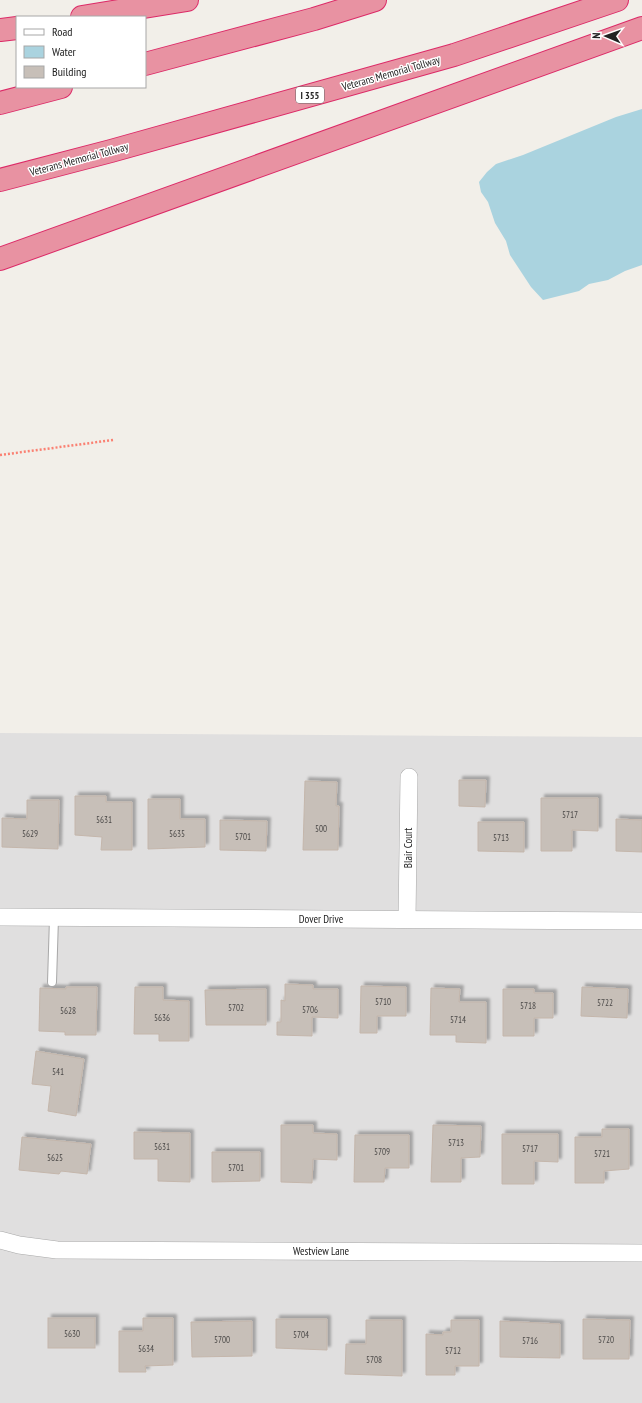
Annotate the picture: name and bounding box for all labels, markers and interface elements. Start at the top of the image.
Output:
legend [16,16,146,88]
north arrow [586,16,626,56]
text: Road [52,24,72,39]
text: N [589,32,603,39]
text: Water [52,44,77,59]
street label: Veterans Memorial Tollway [339,52,443,94]
text: Building [52,64,87,79]
road number: I 355 [296,87,324,103]
street label: Veterans Memorial Tollway [27,139,131,179]
house number: 5717 [562,809,578,820]
house number: 5631 [96,814,112,825]
house number: 500 [315,823,327,834]
house number: 5629 [22,828,38,839]
house number: 5635 [169,828,185,839]
street label: Blair Court [401,828,415,868]
house number: 5701 [235,831,251,842]
house number: 5713 [493,832,509,843]
street label: Dover Drive [299,912,344,926]
house number: 5710 [375,996,391,1007]
house number: 5722 [597,997,613,1008]
house number: 5718 [520,1000,536,1011]
house number: 5702 [228,1002,244,1013]
house number: 5706 [302,1004,318,1015]
house number: 5628 [60,1005,76,1016]
house number: 5636 [154,1012,170,1023]
house number: 5714 [450,1014,466,1025]
house number: 541 [52,1066,64,1077]
house number: 5713 [448,1137,464,1148]
house number: 5631 [154,1141,170,1152]
house number: 5717 [522,1143,538,1154]
house number: 5709 [374,1146,390,1157]
house number: 5721 [594,1148,610,1159]
house number: 5625 [47,1152,63,1163]
house number: 5701 [228,1162,244,1173]
street label: Westview Lane [293,1244,350,1258]
house number: 5630 [64,1328,80,1339]
house number: 5704 [293,1329,309,1340]
house number: 5700 [214,1334,230,1345]
house number: 5720 [598,1334,614,1345]
house number: 5716 [522,1335,538,1346]
house number: 5634 [138,1343,154,1354]
house number: 5712 [445,1345,461,1356]
house number: 5708 [366,1354,382,1365]

